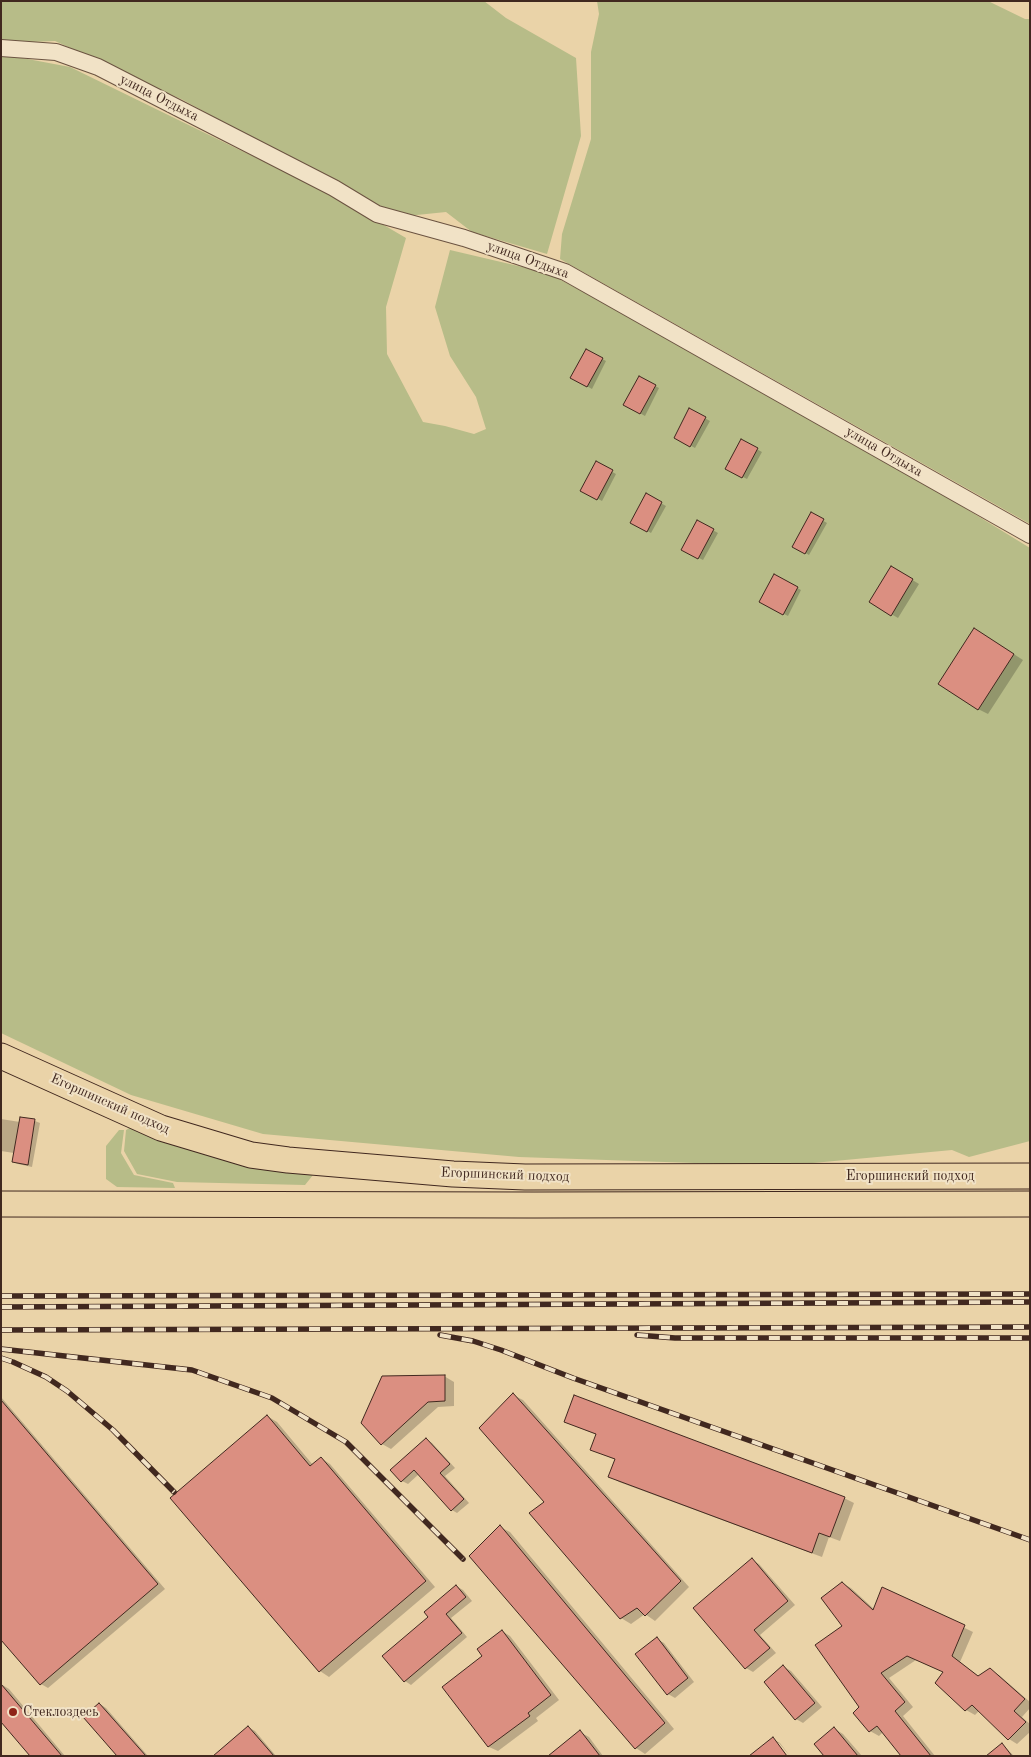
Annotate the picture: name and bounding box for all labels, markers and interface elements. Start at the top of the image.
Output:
street label: улица Отдыха [117,71,201,125]
street label: улица Отдыха [485,237,571,283]
street label: улица Отдыха [842,423,926,481]
street label: Егоршинский подход [48,1070,172,1138]
street label: Егоршинский подход [440,1164,570,1186]
street label: Егоршинский подход [846,1168,974,1184]
place label: Стеклоздесь [23,1704,98,1720]
marker: Стеклоздесь [7,1706,19,1718]

